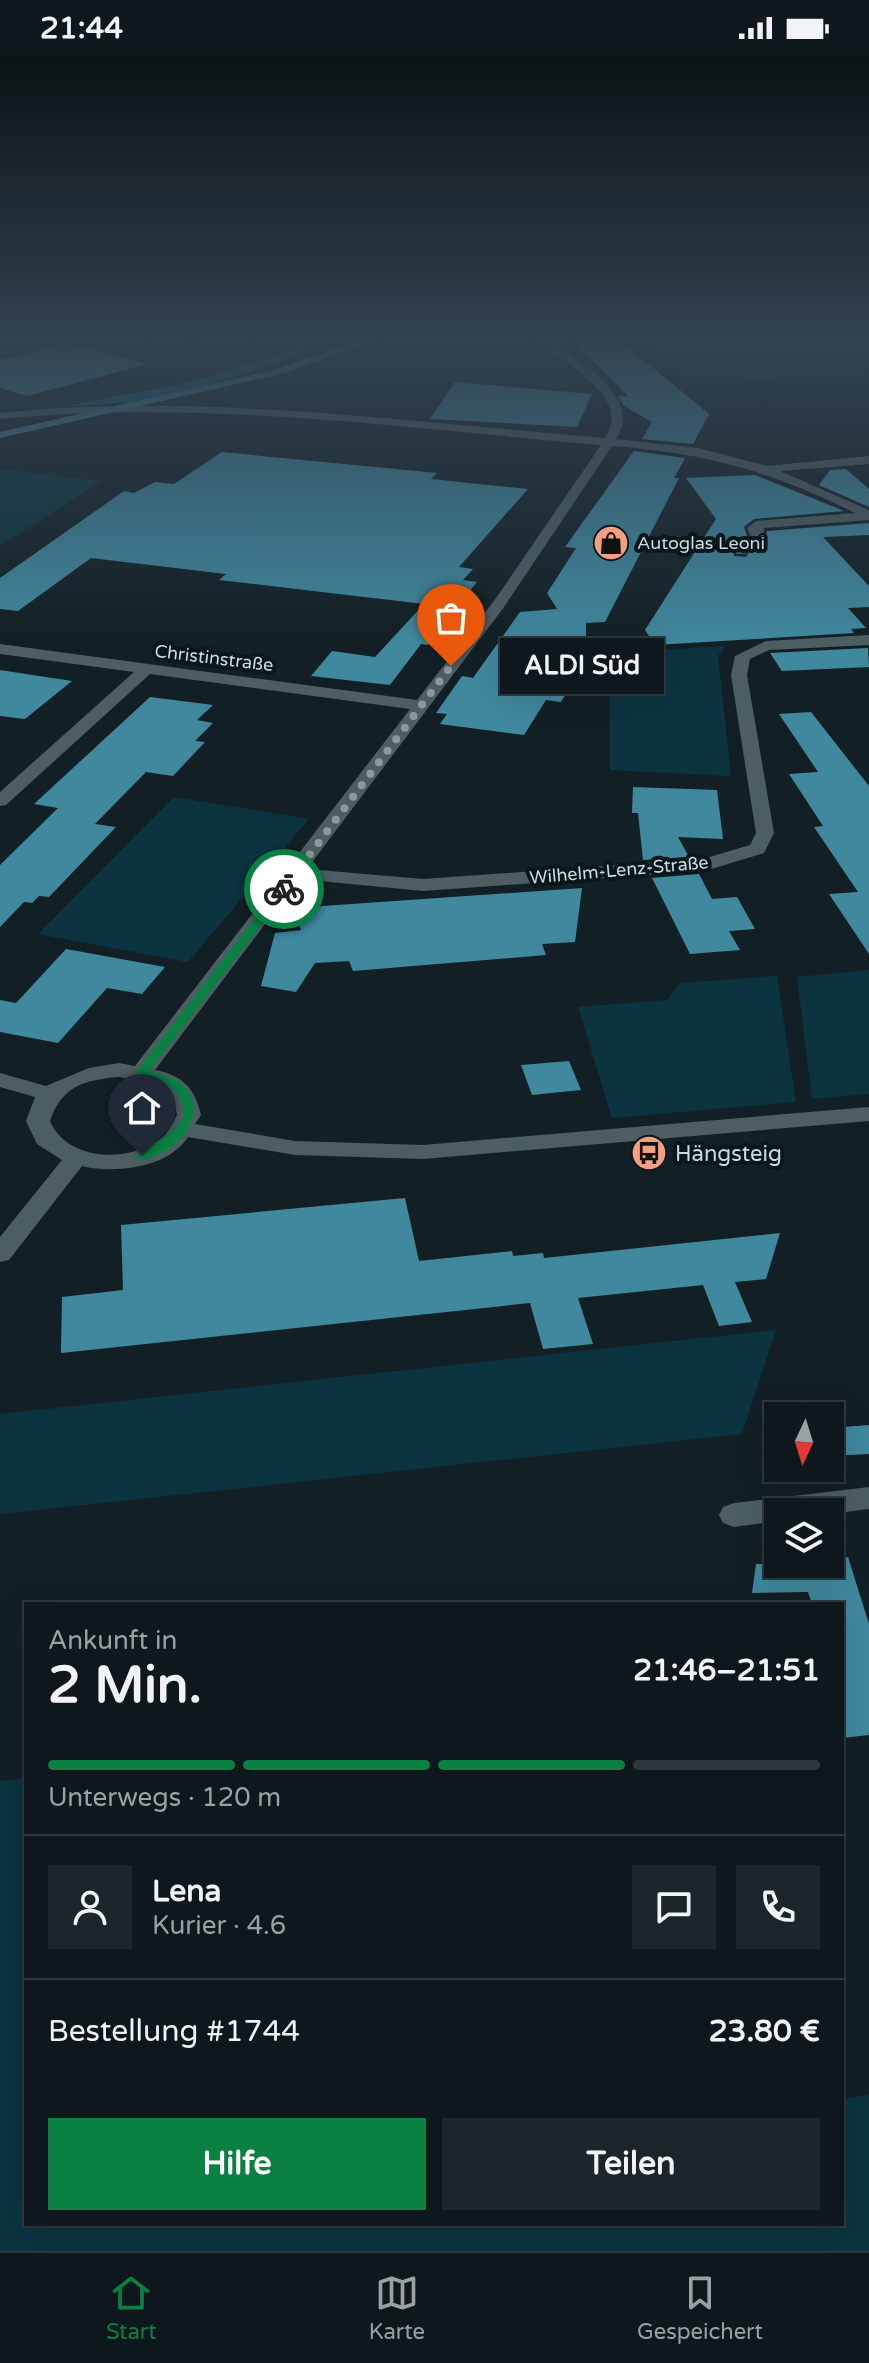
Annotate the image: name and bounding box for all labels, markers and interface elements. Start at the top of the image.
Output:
text: 21:44 [40,10,123,47]
shop icon: Autoglas Leoni [592,524,630,562]
place label: Autoglas Leoni [637,532,765,554]
pin [417,584,485,666]
icon: bag [429,596,473,640]
callout: ALDI Süd [499,638,663,694]
street label: Christinstraße [153,640,275,676]
text: ALDI Süd [524,650,640,681]
courier [244,849,324,929]
street label: Wilhelm-Lenz-Straße [529,851,709,889]
icon: bike [262,867,306,911]
pin [108,1074,176,1156]
icon: home [120,1086,164,1130]
bus stop icon: Hängsteig [630,1134,668,1172]
place label: Hängsteig [675,1141,782,1167]
north arrow [764,1402,844,1482]
map controls [764,1402,844,1578]
button: layers [764,1498,844,1578]
text: Ankunft in [48,1625,177,1656]
text: 21:46–21:51 [633,1652,820,1689]
text: 2 Min. [48,1654,202,1717]
text: Unterwegs · 120 m [48,1782,281,1813]
button: person [48,1865,132,1949]
button: chat [632,1865,716,1949]
button: phone [736,1865,820,1949]
text: Lena [152,1873,221,1910]
text: Kurier · 4.6 [152,1910,286,1941]
text: Bestellung #1744 [48,2013,300,2050]
text: 23.80 € [709,2013,820,2050]
button: Hilfe [48,2118,426,2210]
button: Teilen [442,2118,820,2210]
tab: Start [106,2271,157,2345]
tab: Karte [369,2271,425,2345]
tab: Gespeichert [637,2271,763,2345]

